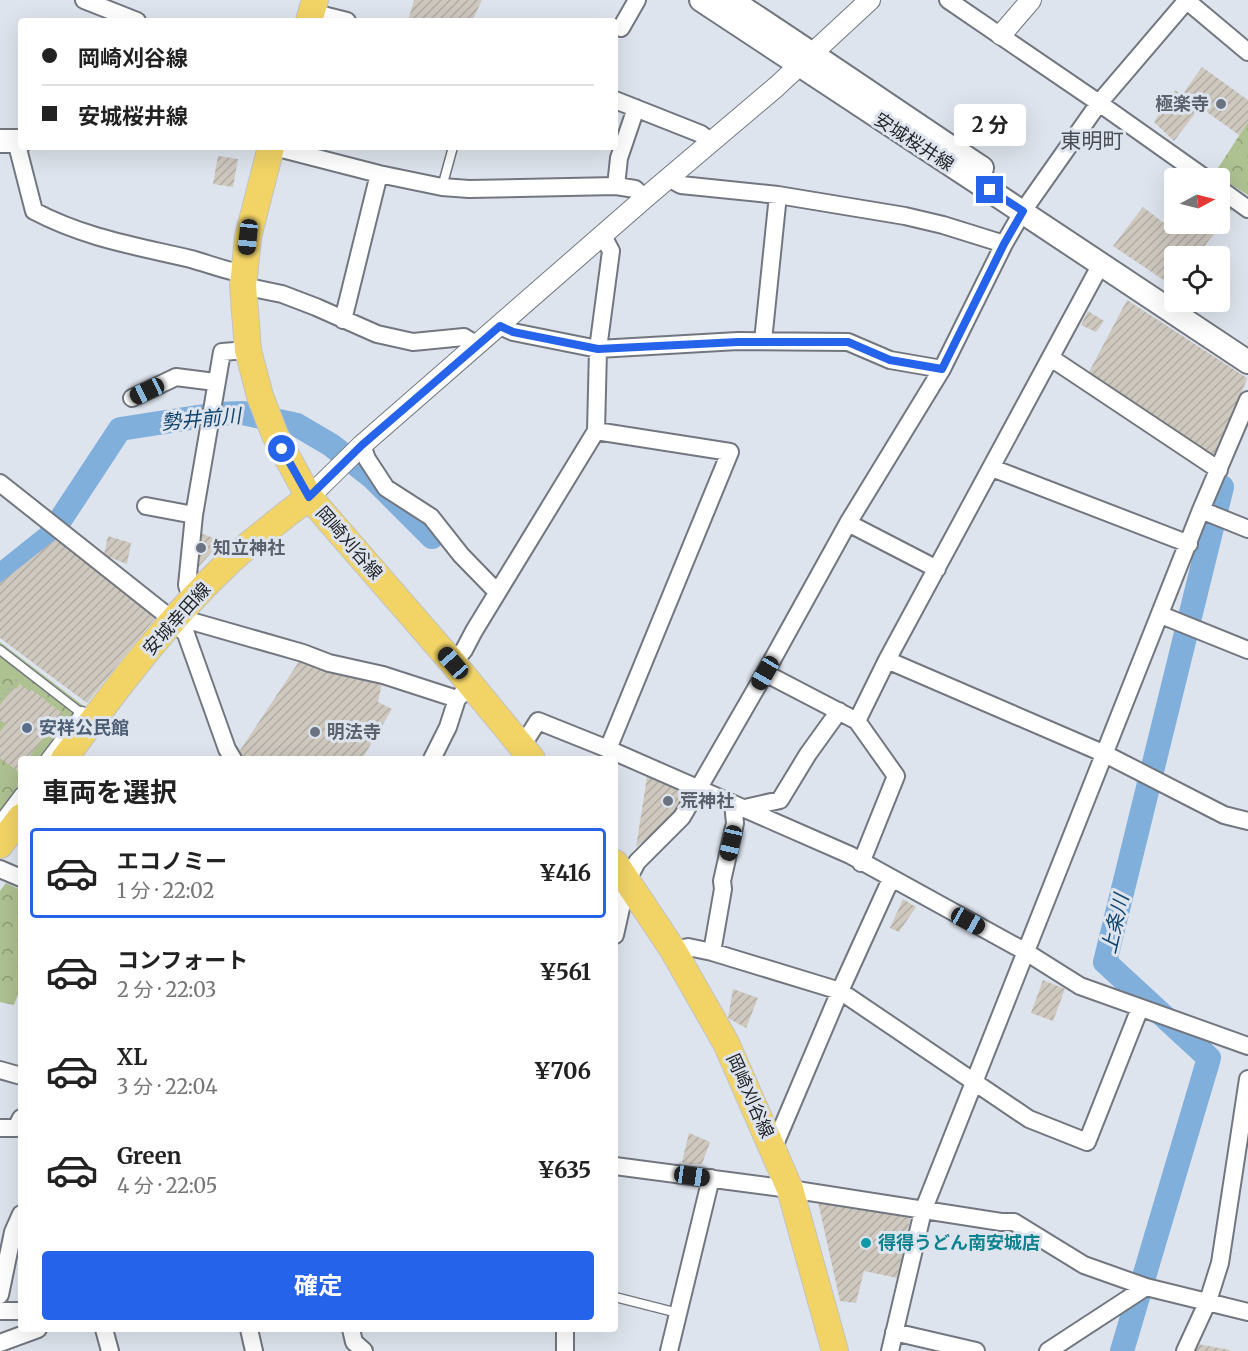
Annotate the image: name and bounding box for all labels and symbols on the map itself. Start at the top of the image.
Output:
place label: 極楽寺 [1155,92,1209,115]
marker: 極楽寺 [1214,97,1228,111]
callout: 2 分 [954,103,1026,145]
street label: 安城桜井線 [870,107,958,176]
district label: 東明町 [1061,127,1124,154]
north arrow [1164,168,1230,234]
route end [976,176,1003,203]
car [237,218,259,256]
car [127,375,167,407]
water label: 勢井前川 [160,402,244,434]
route start [268,435,295,462]
street label: 岡崎刈谷線 [311,501,388,584]
place label: 知立神社 [213,536,285,559]
marker: 知立神社 [194,541,208,555]
street label: 安城幸田線 [138,578,215,660]
car [434,644,472,682]
car [748,653,782,693]
place label: 安祥公民館 [39,716,129,739]
place label: 明法寺 [327,720,381,743]
marker: 安祥公民館 [20,721,34,735]
marker: 明法寺 [308,725,322,739]
place label: 荒神社 [680,789,734,812]
marker: 荒神社 [661,794,675,808]
car [718,823,744,863]
water label: 上条川 [1096,890,1134,956]
car [948,904,988,938]
street label: 岡崎刈谷線 [722,1050,779,1142]
car [673,1165,711,1187]
place label: 得得うどん南安城店 [878,1231,1040,1254]
marker: 得得うどん南安城店 [859,1236,873,1250]

